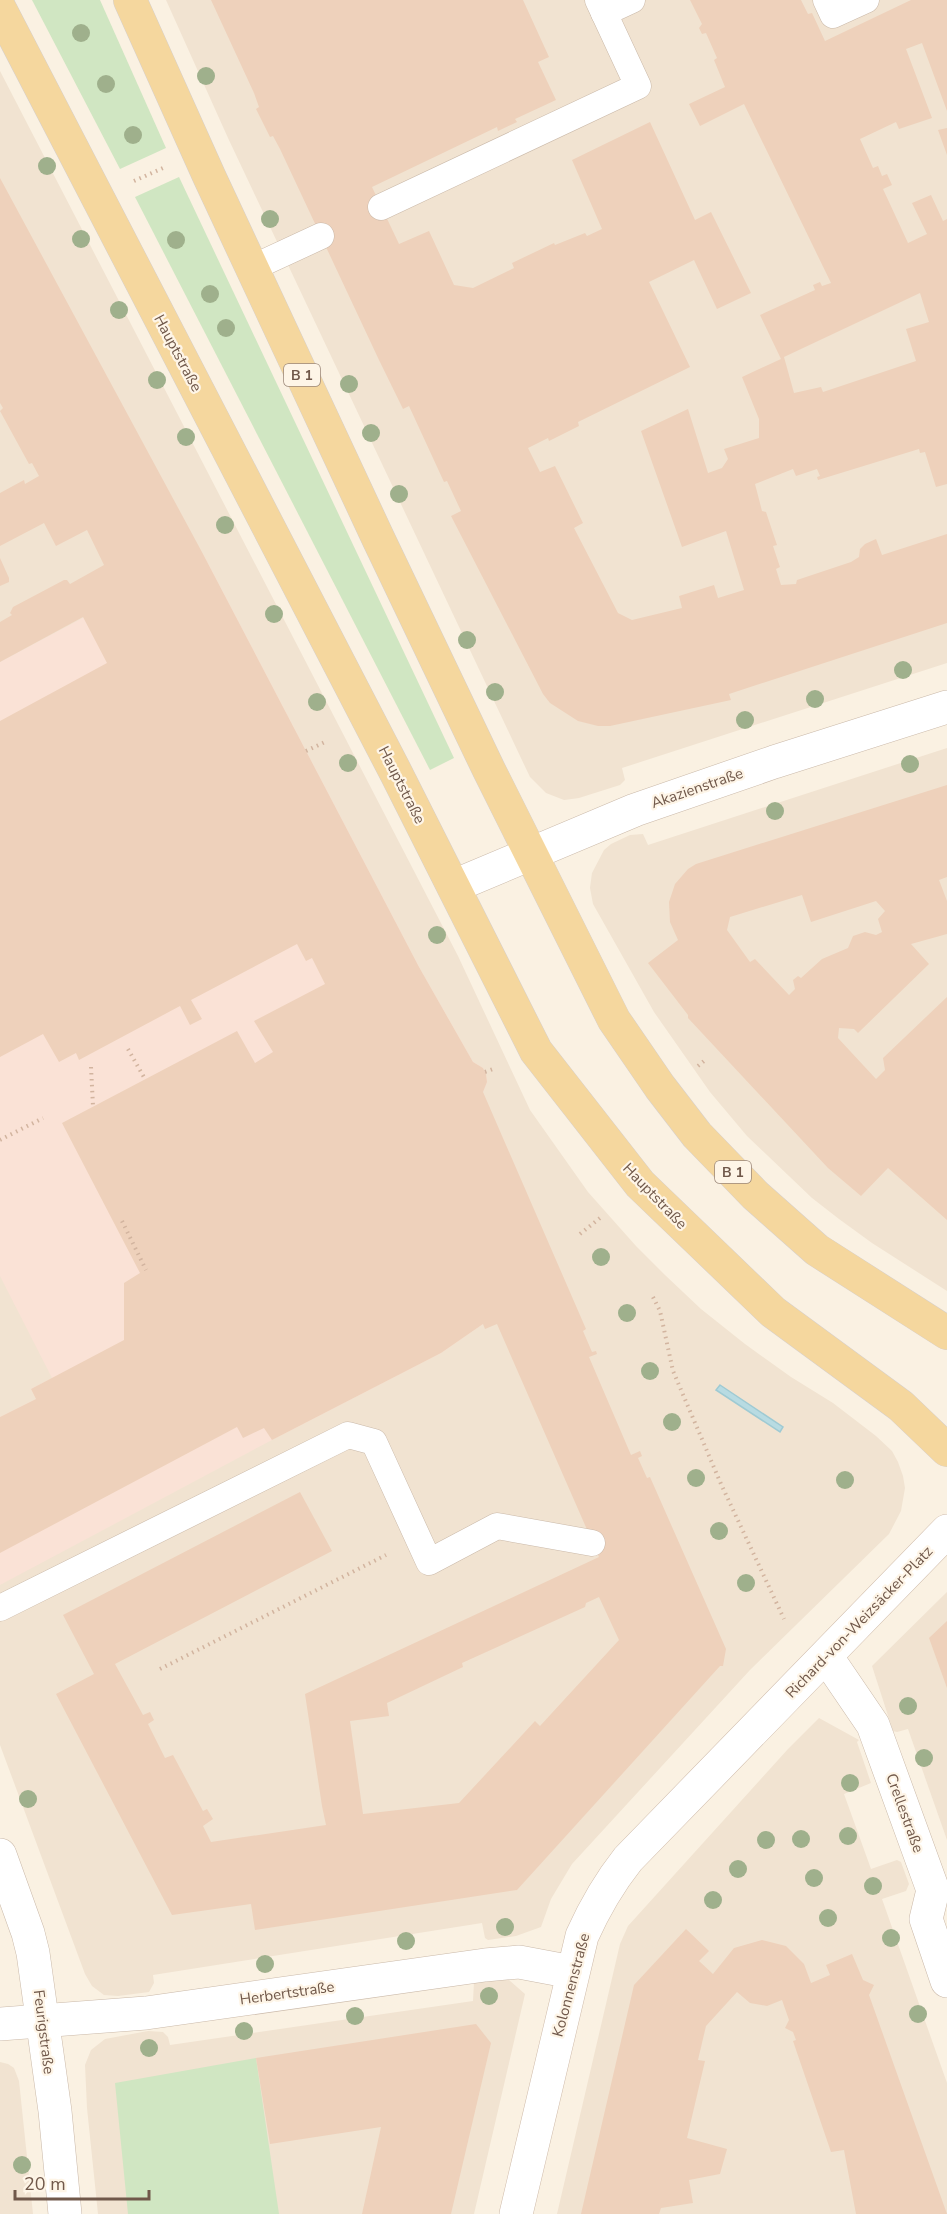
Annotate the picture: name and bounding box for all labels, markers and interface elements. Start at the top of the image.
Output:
street label: Hauptstraße [149,311,207,395]
road number: B 1 [284,364,320,386]
street label: Hauptstraße [374,743,430,827]
street label: Akazienstraße [648,763,746,813]
street label: Hauptstraße [618,1159,692,1233]
road number: B 1 [715,1161,751,1183]
street label: Richard-von-Weizsäcker-Platz [781,1542,937,1702]
street label: Crellestraße [881,1771,929,1855]
street label: Kolonnenstraße [548,1931,594,2039]
street label: Herbertstraße [238,1976,336,2010]
street label: Feurigstraße [29,1989,59,2075]
scale bar [15,2163,148,2201]
text: 20 m [24,2172,66,2196]

